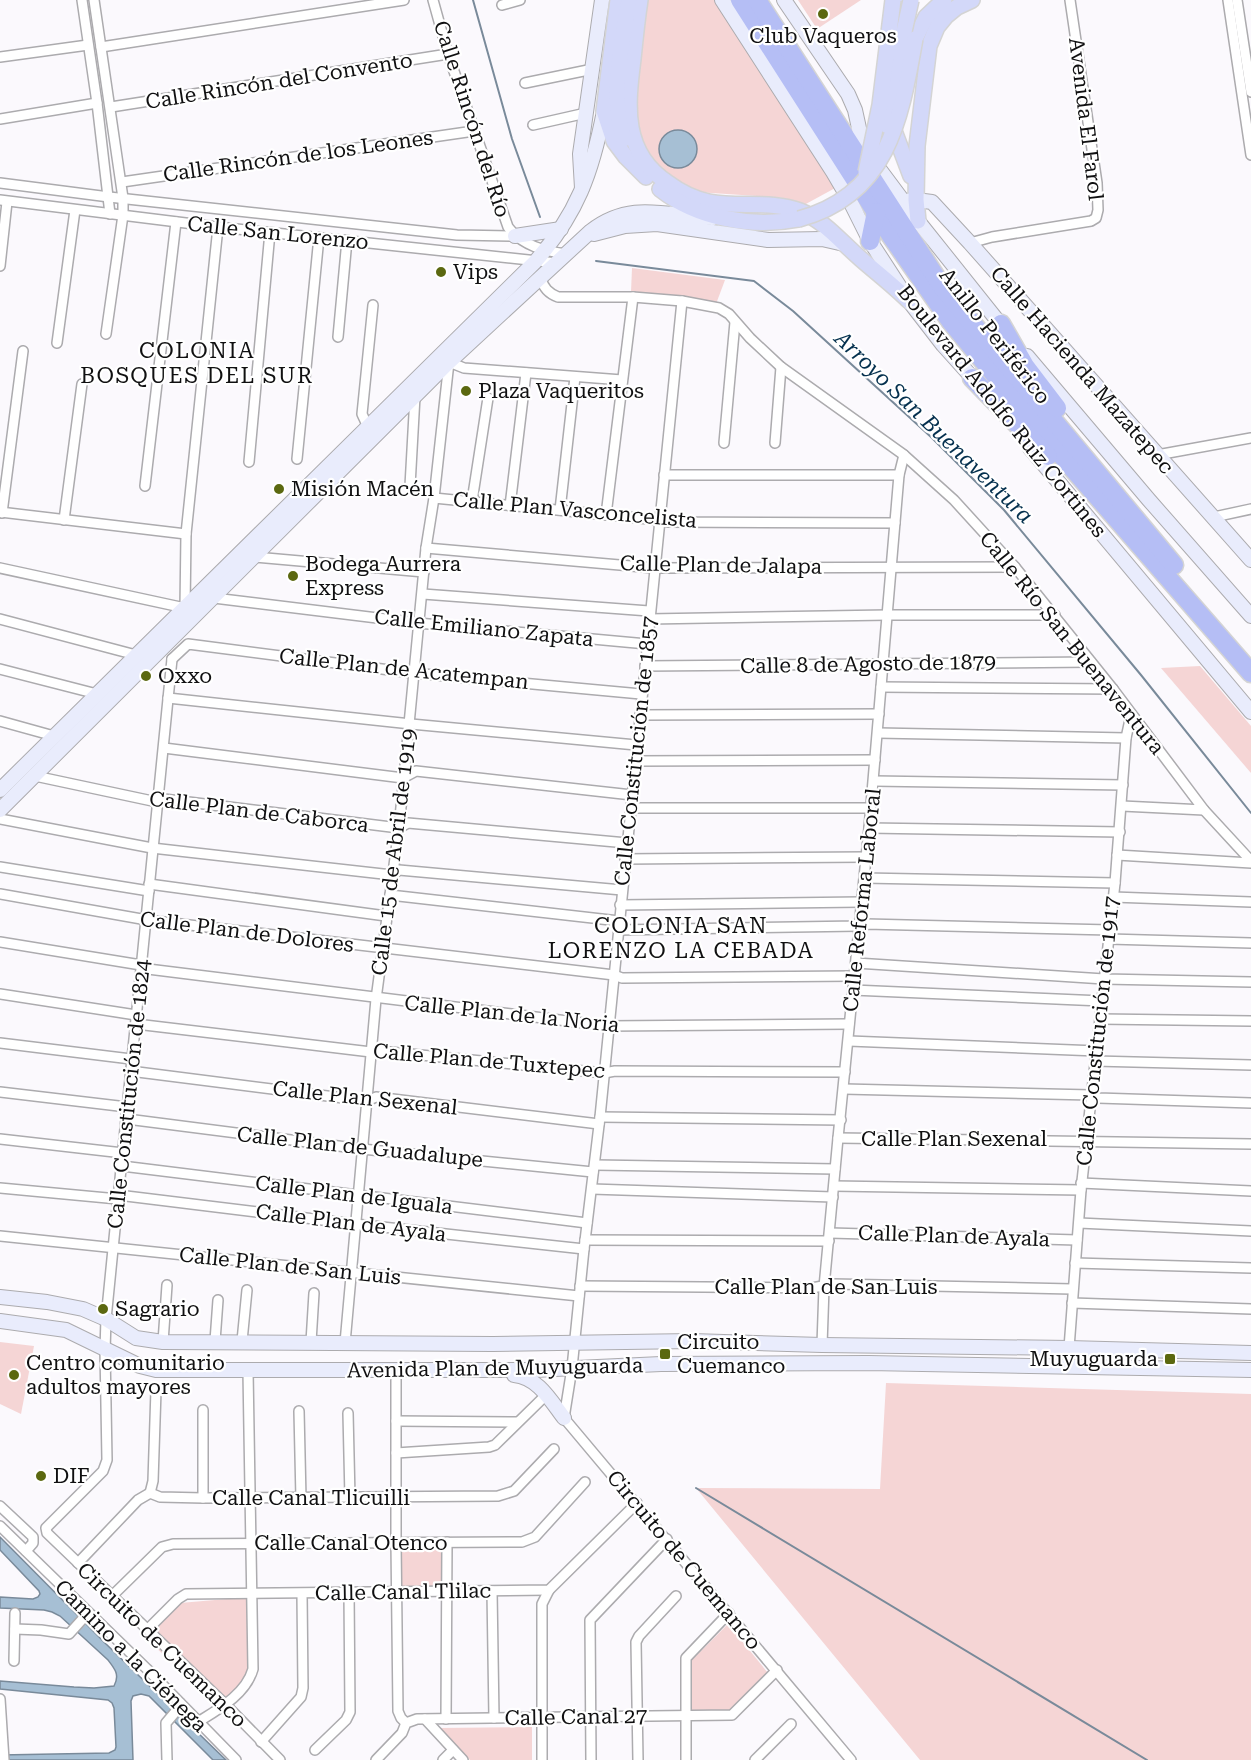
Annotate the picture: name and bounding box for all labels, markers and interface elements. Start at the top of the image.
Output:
marker: Club Vaqueros [816,7,830,21]
street label: Calle Rincón del Río [429,18,515,220]
place label: Club Vaqueros [749,24,897,48]
street label: Avenida El Farol [1064,36,1108,202]
street label: Calle Rincón del Convento [144,48,414,114]
street label: Calle Rincón de los Leones [162,125,434,187]
street label: Calle San Lorenzo [186,212,370,254]
place label: Vips [453,260,498,284]
street label: Calle Hacienda Mazatepec [985,261,1179,479]
street label: Anillo Periférico [935,263,1055,409]
marker: Vips [434,265,448,279]
street label: Boulevard Adolfo Ruiz Cortines [893,280,1111,542]
water label: Arroyo San Buenaventura [828,324,1038,528]
district label: COLONIA BOSQUES DEL SUR [80,338,314,388]
place label: Plaza Vaqueritos [478,379,644,403]
marker: Plaza Vaqueritos [459,384,473,398]
place label: Misión Macén [291,477,434,501]
marker: Misión Macén [272,482,286,496]
street label: Calle Plan Vasconcelista [452,487,698,533]
street label: Calle Río San Buenaventura [975,527,1170,760]
street label: Calle Plan de Jalapa [620,551,823,579]
place label: Bodega Aurrera Express [305,552,462,600]
marker: Bodega Aurrera Express [286,569,300,583]
street label: Calle Emiliano Zapata [373,605,595,652]
street label: Calle Constitución de 1857 [610,615,662,887]
street label: Calle Plan de Acatempan [278,644,531,694]
street label: Calle 8 de Agosto de 1879 [740,650,996,678]
place label: Oxxo [158,664,212,688]
marker: Oxxo [139,669,153,683]
street label: Calle 15 de Abril de 1919 [367,727,421,977]
street label: Calle Reforma Laboral [838,786,886,1013]
street label: Calle Plan de Caborca [148,787,371,837]
street label: Calle Constitución de 1917 [1072,895,1124,1167]
street label: Calle Plan de Dolores [139,907,355,957]
district label: COLONIA SAN LORENZO LA CEBADA [548,913,814,963]
street label: Calle Constitución de 1824 [103,958,155,1230]
street label: Calle Plan de la Noria [403,991,621,1037]
street label: Calle Plan de Tuxtepec [372,1039,606,1083]
street label: Calle Plan Sexenal [271,1076,459,1120]
street label: Calle Plan de Guadalupe [236,1122,484,1172]
street label: Calle Plan Sexenal [861,1127,1047,1151]
street label: Calle Plan de Iguala [254,1171,455,1219]
street label: Calle Plan de Ayala [254,1199,448,1247]
street label: Calle Plan de Ayala [858,1221,1051,1251]
street label: Calle Plan de San Luis [178,1242,402,1290]
street label: Calle Plan de San Luis [715,1275,937,1299]
place label: Sagrario [115,1297,200,1321]
marker: Sagrario [96,1302,110,1316]
place label: Circuito Cuemanco [677,1330,786,1378]
marker: Circuito Cuemanco [658,1347,672,1361]
place label: Muyuguarda [1030,1347,1159,1371]
place label: Centro comunitario adultos mayores [26,1351,225,1399]
marker: Muyuguarda [1163,1352,1177,1366]
street label: Avenida Plan de Muyuguarda [347,1353,644,1383]
marker: Centro comunitario adultos mayores [7,1368,21,1382]
place label: DIF [53,1464,90,1488]
street label: Circuito de Cuemanco [602,1466,766,1654]
marker: DIF [34,1469,48,1483]
street label: Calle Canal Tlicuilli [212,1486,410,1510]
street label: Calle Canal Otenco [254,1531,448,1555]
street label: Circuito de Cuemanco [72,1558,252,1732]
street label: Camino a la Ciénega [50,1575,213,1738]
street label: Calle Canal Tlilac [315,1578,491,1606]
street label: Calle Canal 27 [504,1704,648,1730]

